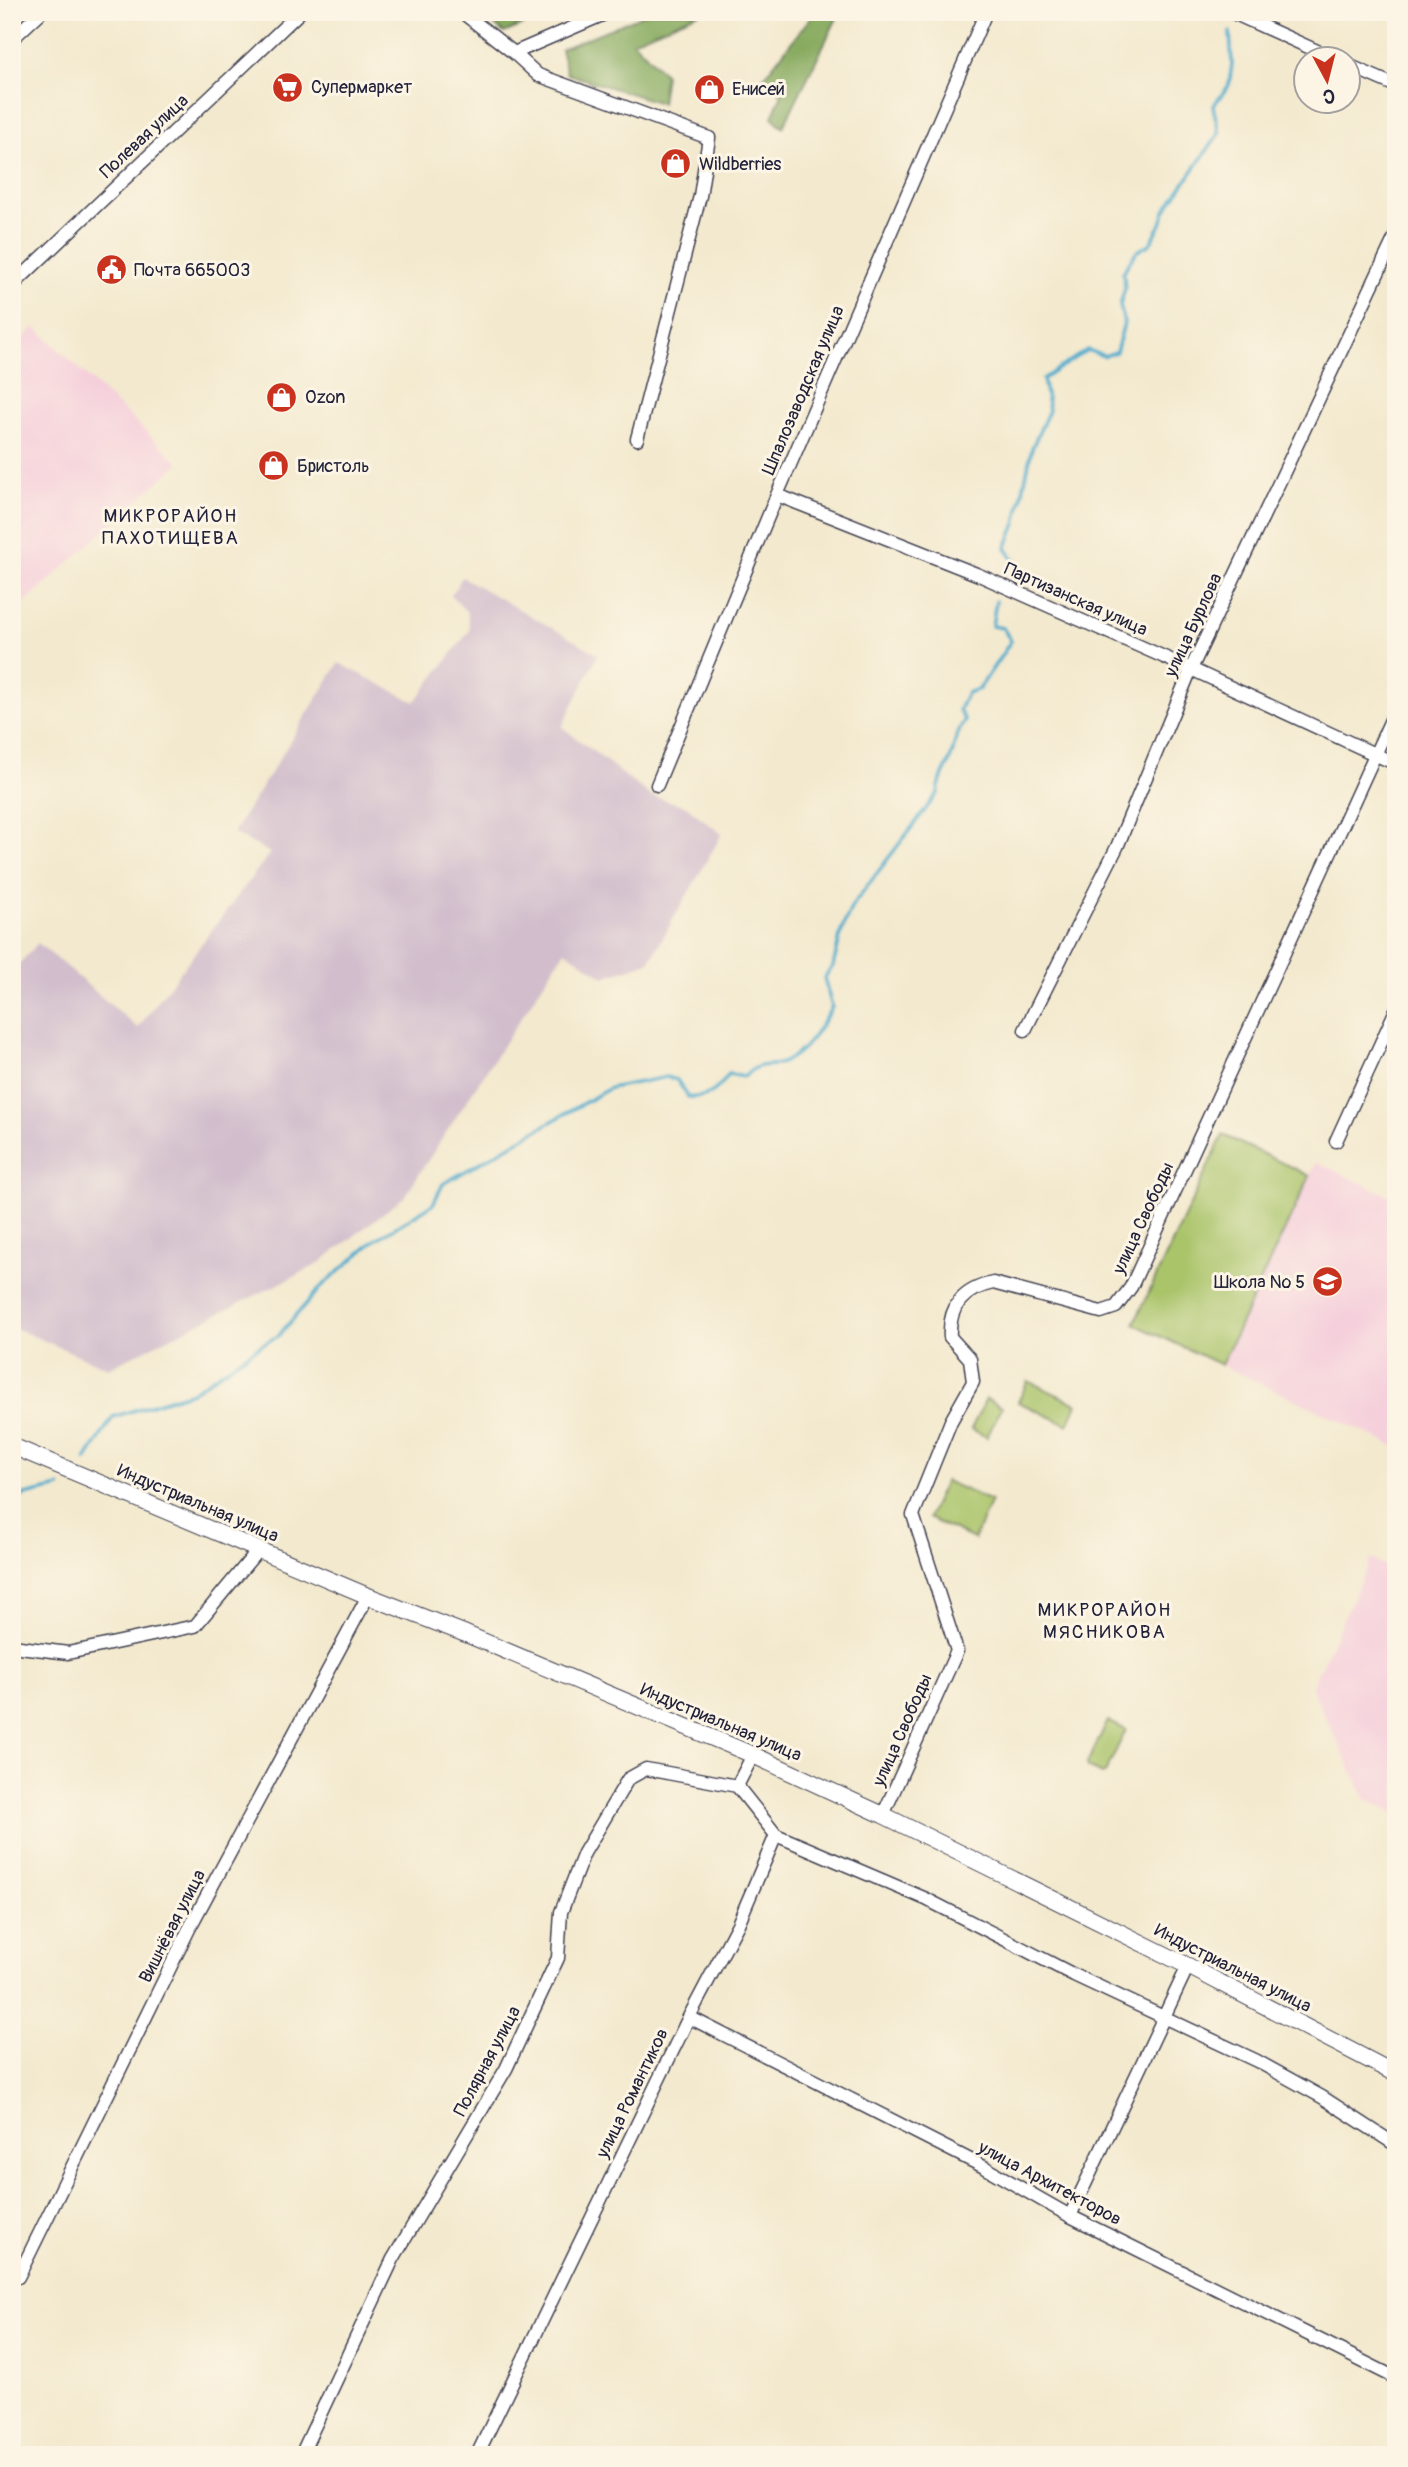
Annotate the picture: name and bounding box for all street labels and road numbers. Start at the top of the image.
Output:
street label: Полевая улица [95,89,194,183]
street label: Шпалозаводская улица [757,302,850,478]
street label: Партизанская улица [1000,557,1151,641]
street label: улица Бурлова [1159,570,1228,682]
street label: улица Свободы [1107,1159,1179,1279]
street label: Индустриальная улица [114,1459,282,1548]
street label: улица Свободы [867,1670,938,1791]
street label: Индустриальная улица [637,1678,805,1767]
street label: Вишнёвая улица [134,1866,211,1987]
street label: Индустриальная улица [1150,1919,1315,2018]
street label: Полярная улица [449,2002,526,2120]
street label: улица Романтиков [591,2025,674,2163]
street label: улица Архитекторов [973,2136,1125,2231]

